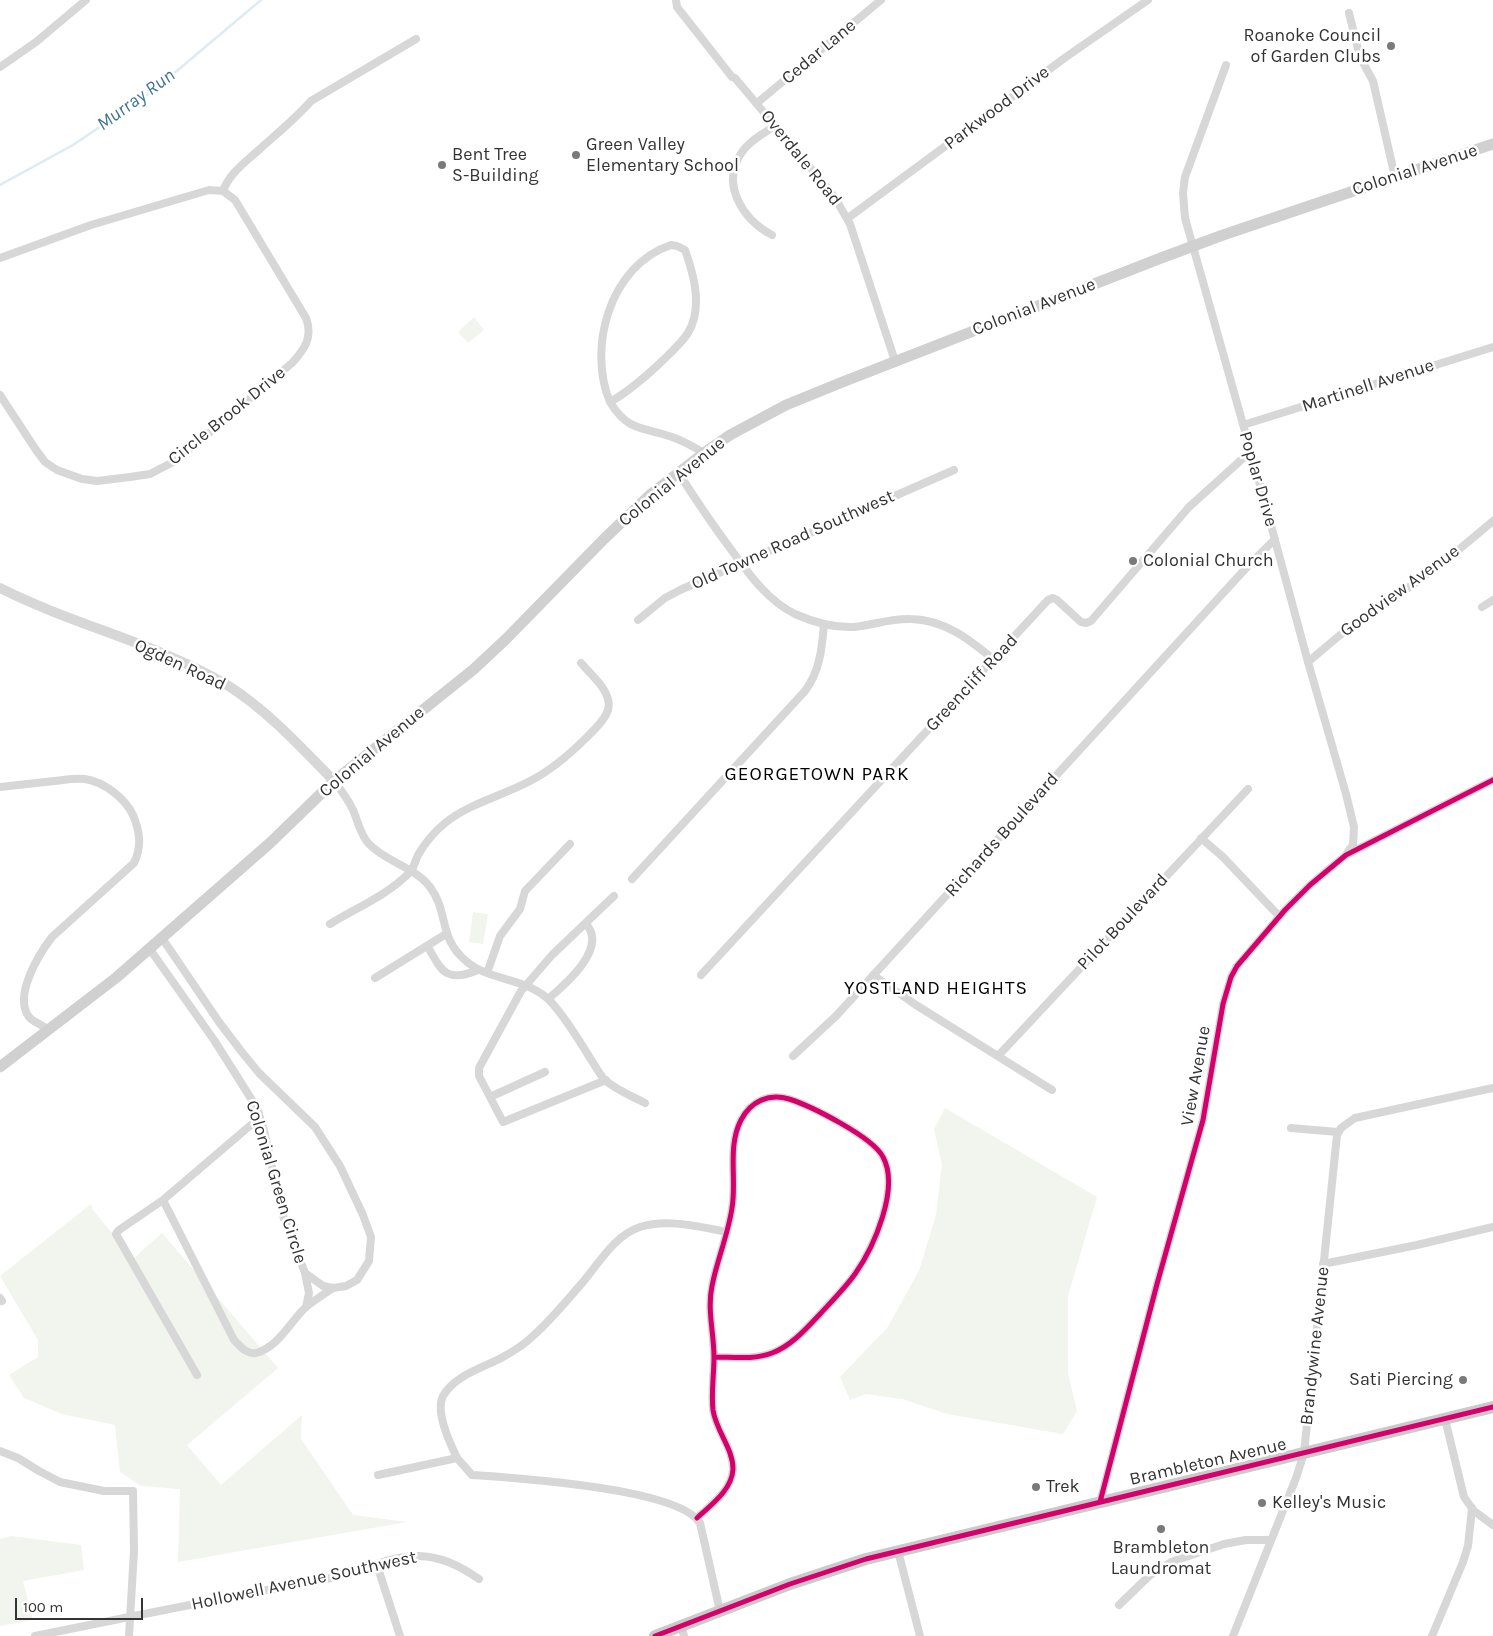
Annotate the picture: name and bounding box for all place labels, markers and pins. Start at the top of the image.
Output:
place label: Roanoke Council of Garden Clubs [1244,25,1381,68]
marker: Roanoke Council of Garden Clubs [1385,40,1397,52]
place label: Green Valley Elementary School [586,134,739,176]
place label: Bent Tree S-Building [452,144,539,186]
marker: Green Valley Elementary School [570,149,582,161]
marker: Bent Tree S-Building [436,159,448,171]
place label: Colonial Church [1143,550,1274,572]
marker: Colonial Church [1127,555,1139,567]
place label: Sati Piercing [1349,1369,1453,1391]
marker: Sati Piercing [1457,1374,1469,1386]
place label: Trek [1046,1476,1080,1498]
marker: Trek [1030,1481,1042,1493]
place label: Kelley's Music [1272,1492,1386,1514]
marker: Kelley's Music [1256,1497,1268,1509]
marker: Brambleton Laundromat [1155,1523,1167,1535]
place label: Brambleton Laundromat [1111,1537,1211,1580]

